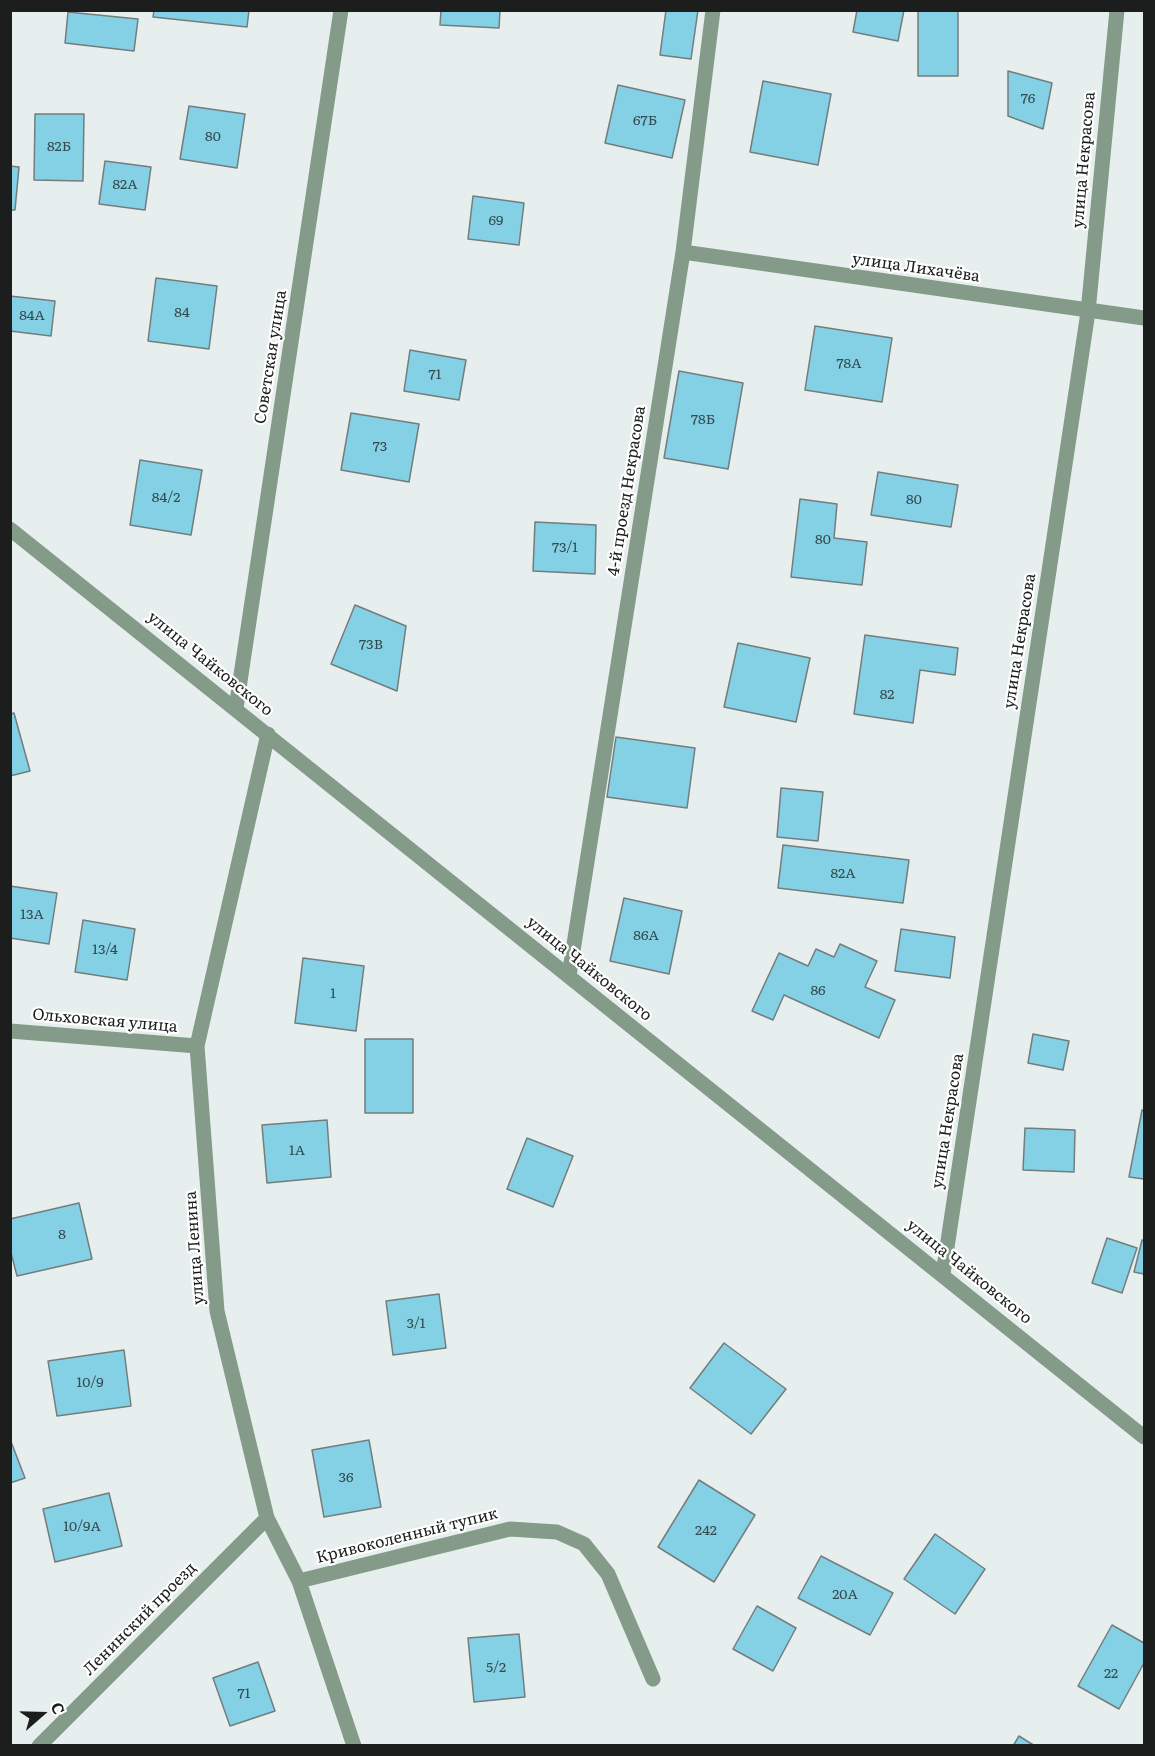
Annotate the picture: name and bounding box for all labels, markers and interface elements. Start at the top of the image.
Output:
house number: 76 [1021,91,1035,107]
street label: улица Некрасова [1068,91,1100,229]
house number: 67Б [633,113,657,129]
house number: 80 [205,129,221,145]
house number: 82Б [47,139,71,155]
house number: 82А [113,177,137,193]
house number: 69 [489,213,503,229]
street label: улица Лихачёва [851,250,981,286]
street label: Советская улица [251,289,291,425]
house number: 84 [174,305,190,321]
house number: 84А [19,308,45,324]
house number: 78А [836,356,862,372]
house number: 71 [429,367,441,383]
street label: 4-й проезд Некрасова [604,404,650,578]
house number: 78Б [691,412,715,428]
house number: 73 [373,439,387,455]
house number: 84/2 [152,490,180,506]
house number: 80 [906,492,922,508]
house number: 80 [815,532,831,548]
house number: 73/1 [552,540,578,556]
street label: улица Некрасова [1000,572,1040,710]
street label: улица Чайковского [143,608,277,720]
house number: 73В [359,637,383,653]
house number: 82 [880,687,894,703]
house number: 82А [831,866,855,882]
house number: 13А [20,907,44,923]
street label: улица Чайковского [522,913,656,1025]
house number: 86А [633,928,659,944]
house number: 13/4 [92,942,118,958]
house number: 86 [810,983,826,999]
house number: 1 [330,986,336,1002]
street label: Ольховская улица [32,1005,178,1037]
street label: улица Некрасова [928,1052,968,1190]
house number: 1А [289,1143,305,1159]
street label: улица Ленина [181,1190,209,1306]
street label: улица Чайковского [902,1216,1036,1328]
house number: 8 [58,1227,66,1243]
house number: 3/1 [407,1316,425,1332]
house number: 10/9 [76,1375,104,1391]
house number: 36 [338,1470,354,1486]
street label: Кривоколенный тупик [314,1504,500,1568]
house number: 10/9А [63,1519,101,1535]
house number: 242 [695,1523,717,1539]
street label: Ленинский проезд [80,1559,200,1679]
house number: 20А [832,1587,858,1603]
house number: 5/2 [486,1660,506,1676]
house number: 22 [1104,1666,1118,1682]
north arrow [12,1684,72,1744]
house number: 71 [238,1686,250,1702]
text: С [46,1698,72,1717]

